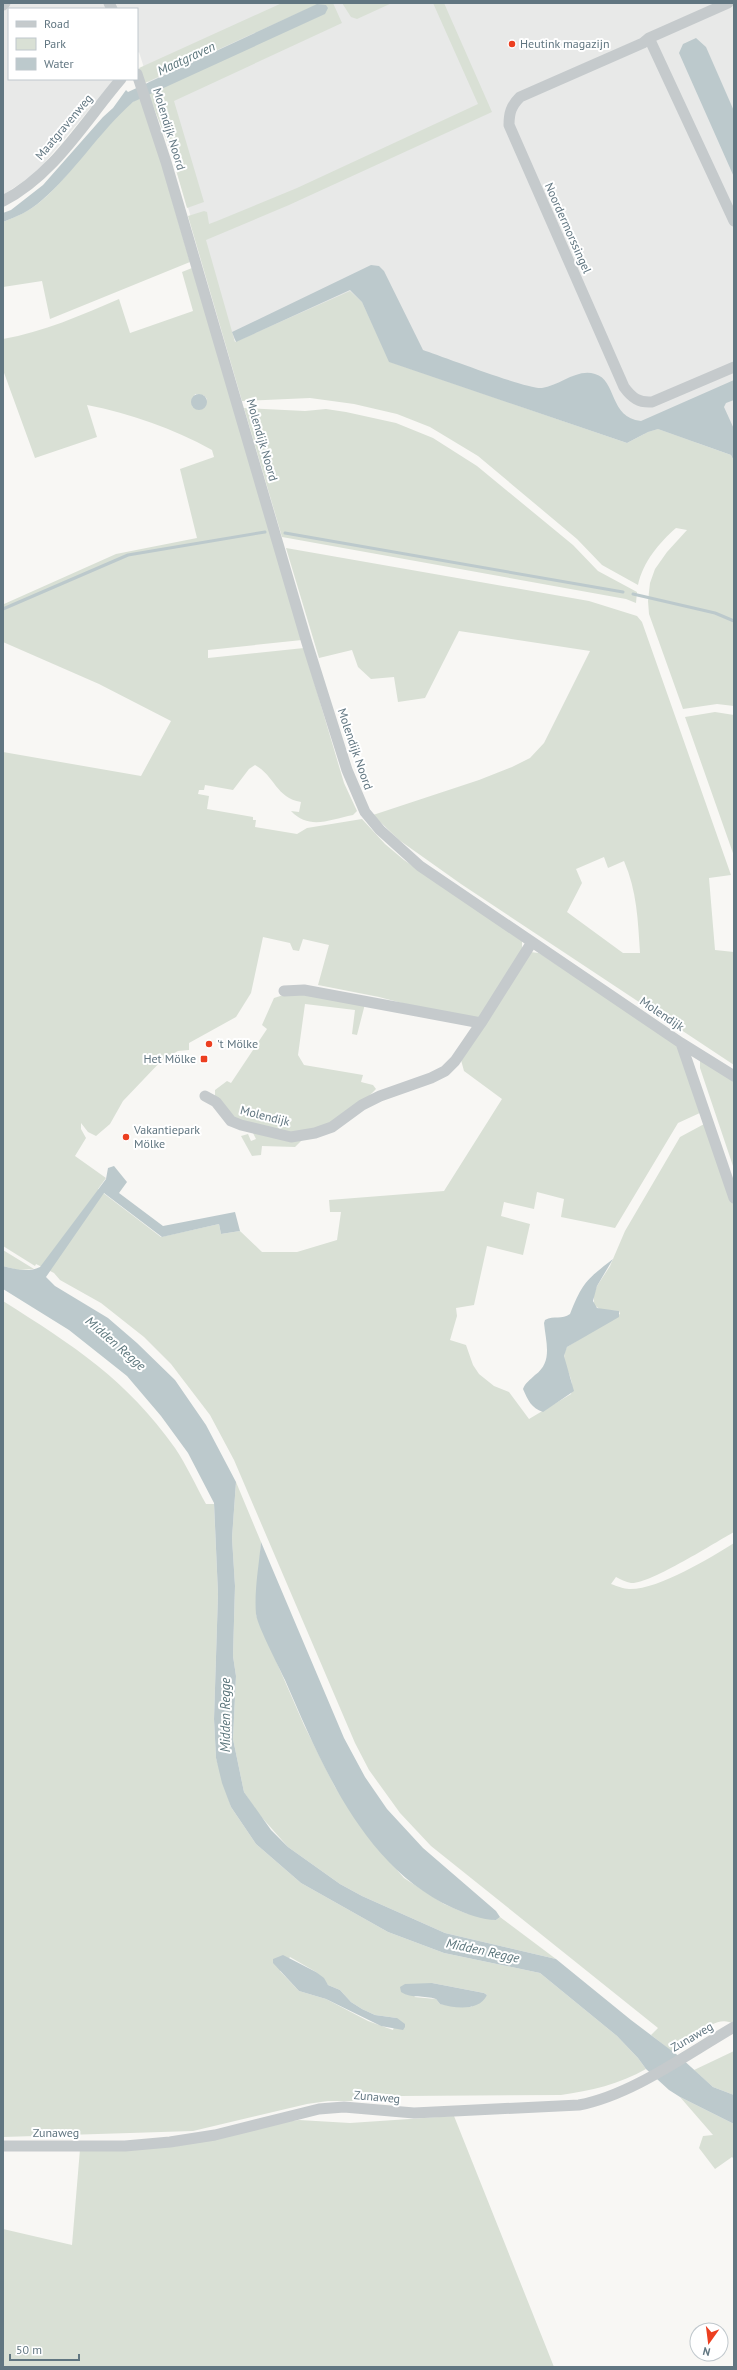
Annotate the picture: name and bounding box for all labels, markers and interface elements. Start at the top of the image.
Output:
legend [8,8,138,80]
text: Road [44,16,69,31]
text: Park [44,36,66,51]
place label: Heutink magazijn [520,36,610,51]
water label: Maatgraven [154,38,218,79]
marker: Heutink magazijn [507,39,517,49]
text: Water [44,56,74,71]
street label: Molendijk Noord [150,86,189,172]
street label: Maatgravenweg [32,91,95,163]
street label: Noordermorssingel [542,180,595,276]
street label: Molendijk Noord [244,397,281,483]
street label: Molendijk Noord [335,706,376,791]
street label: Molendijk [637,993,688,1034]
place label: 't Mölke [217,1036,258,1051]
marker: 't Mölke [204,1039,214,1049]
place label: Het Mölke [143,1051,196,1066]
marker: Het Mölke [199,1054,209,1064]
street label: Molendijk [239,1102,292,1129]
place label: Vakantiepark Mölke [133,1122,200,1151]
marker: Vakantiepark Mölke [121,1132,131,1142]
water label: Midden Regge [82,1312,149,1374]
water label: Midden Regge [217,1678,234,1752]
water label: Midden Regge [445,1934,521,1967]
street label: Zunaweg [668,2018,716,2055]
street label: Zunaweg [353,2087,401,2106]
street label: Zunaweg [33,2125,79,2140]
north arrow [689,2322,729,2362]
scale bar [10,2336,79,2362]
text: 50 m [16,2342,42,2357]
text: N [701,2344,712,2359]

